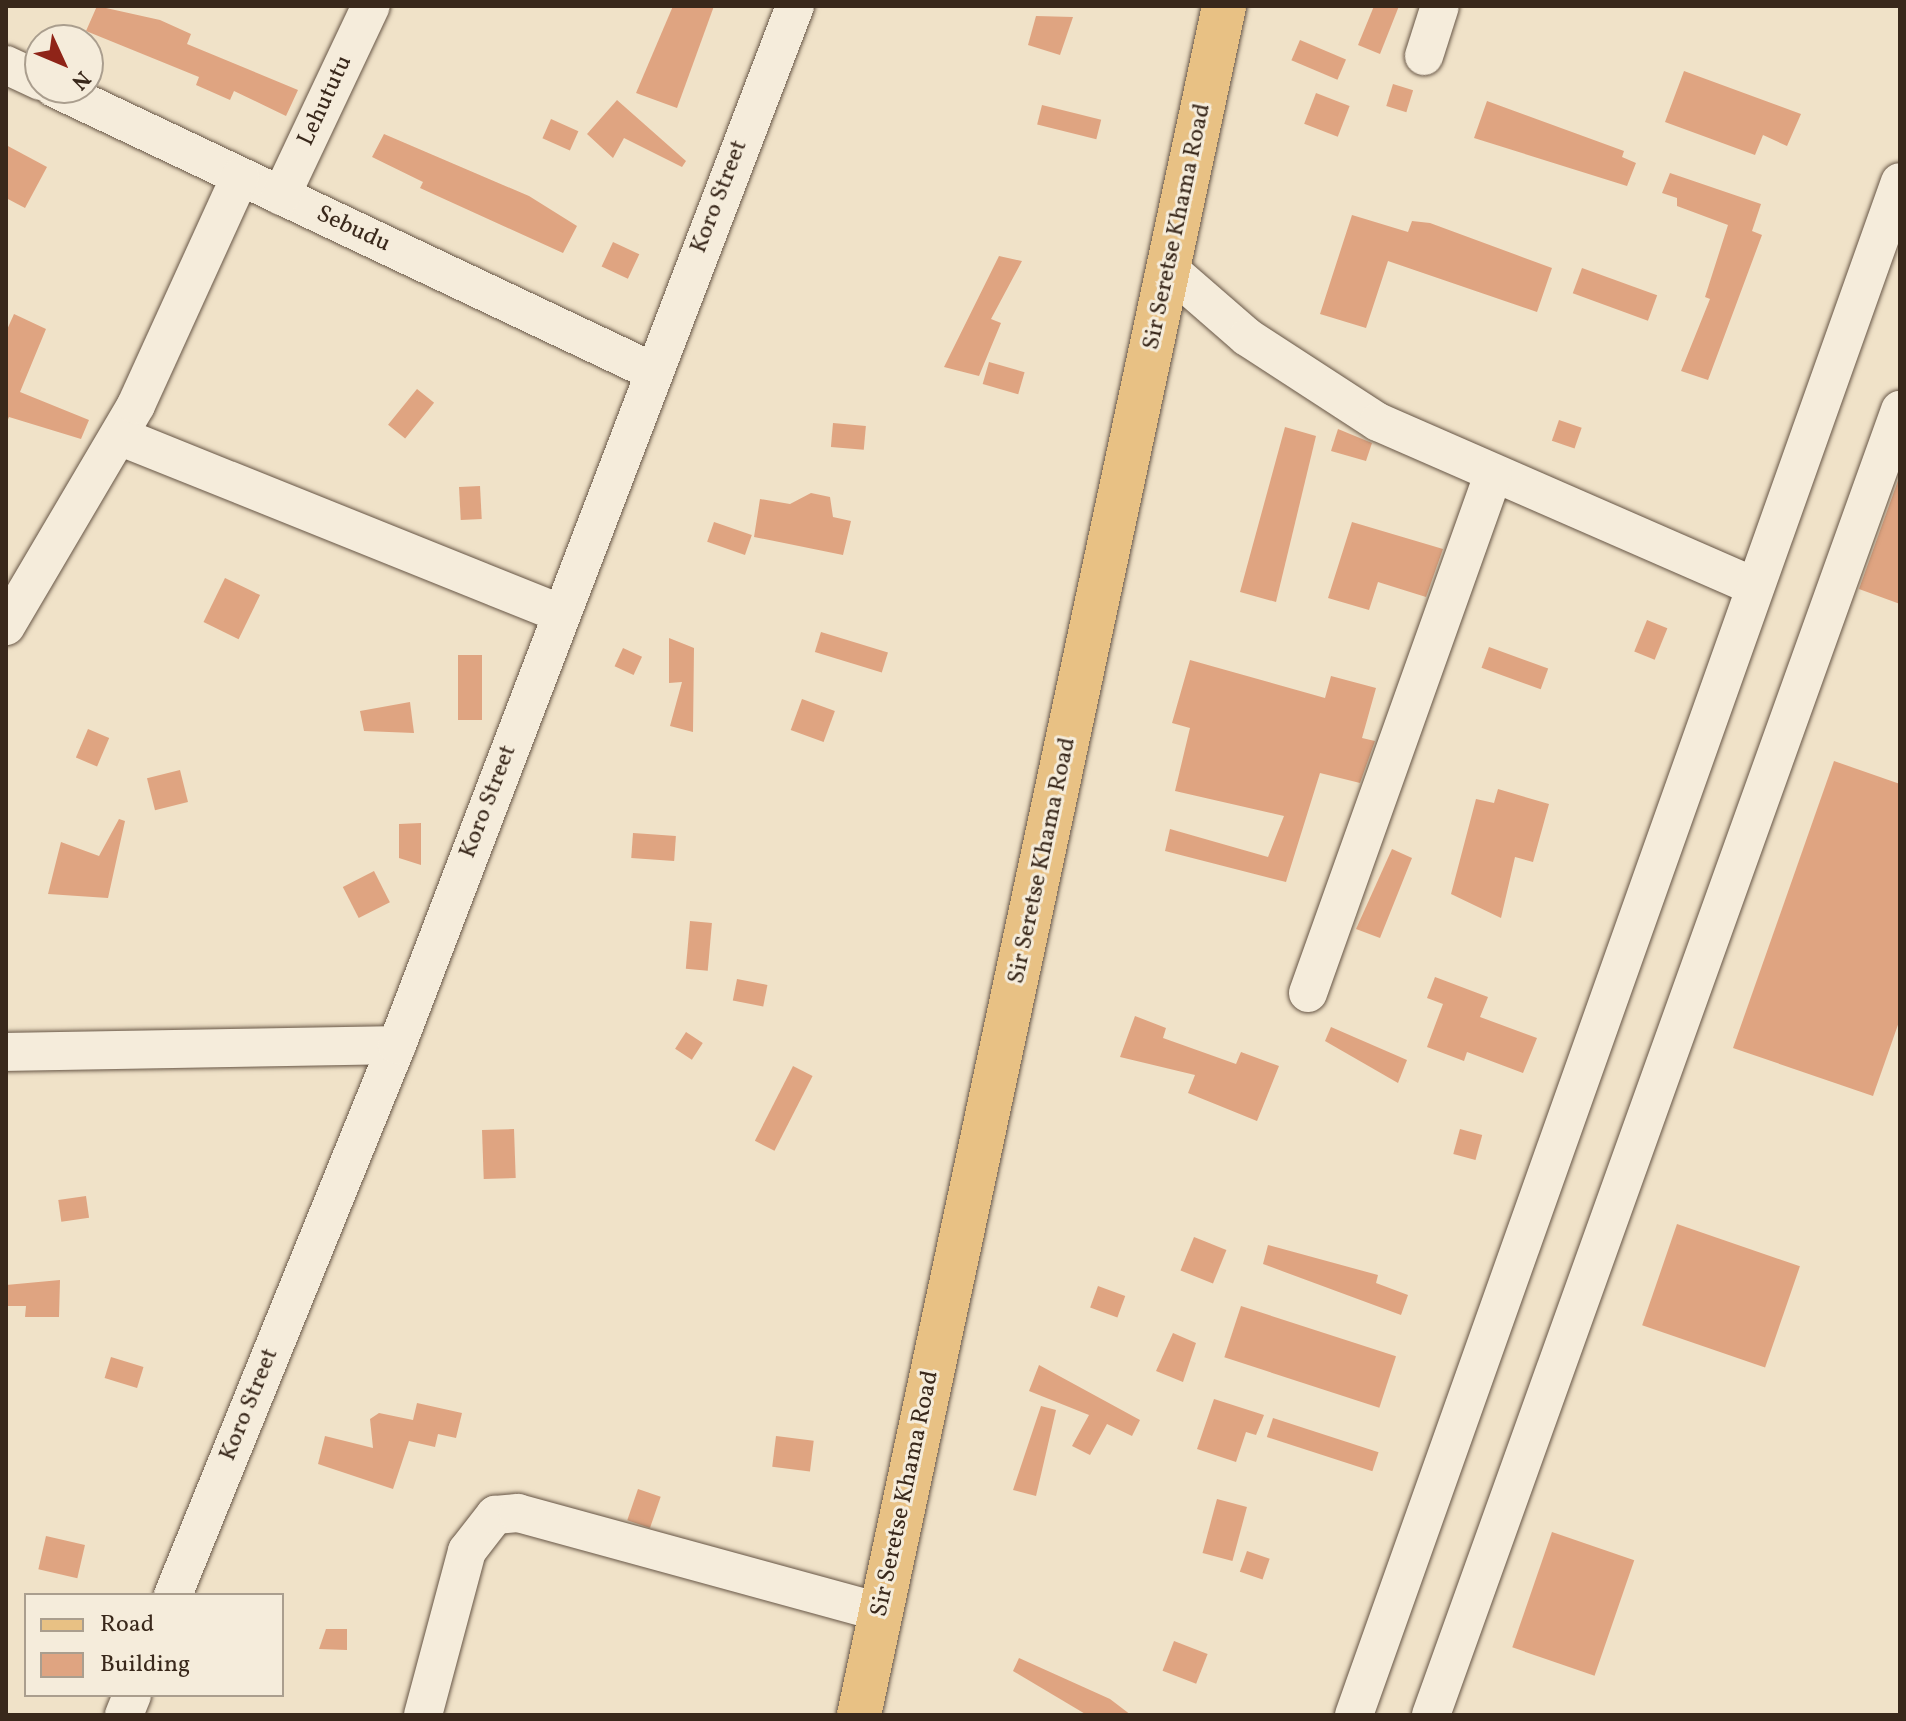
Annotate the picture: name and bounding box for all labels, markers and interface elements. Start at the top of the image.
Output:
north arrow [24,24,104,104]
street label: Lehututu [293,51,359,151]
text: N [63,63,97,96]
street label: Sir Seretse Khama Road [1138,101,1218,353]
street label: Koro Street [685,136,755,258]
street label: Sebudu [311,200,395,260]
street label: Sir Seretse Khama Road [1003,735,1083,987]
street label: Koro Street [454,741,524,863]
street label: Koro Street [214,1345,286,1465]
street label: Sir Seretse Khama Road [866,1368,946,1620]
legend [24,1593,284,1697]
text: Road [100,1608,154,1642]
text: Building [100,1648,190,1682]

